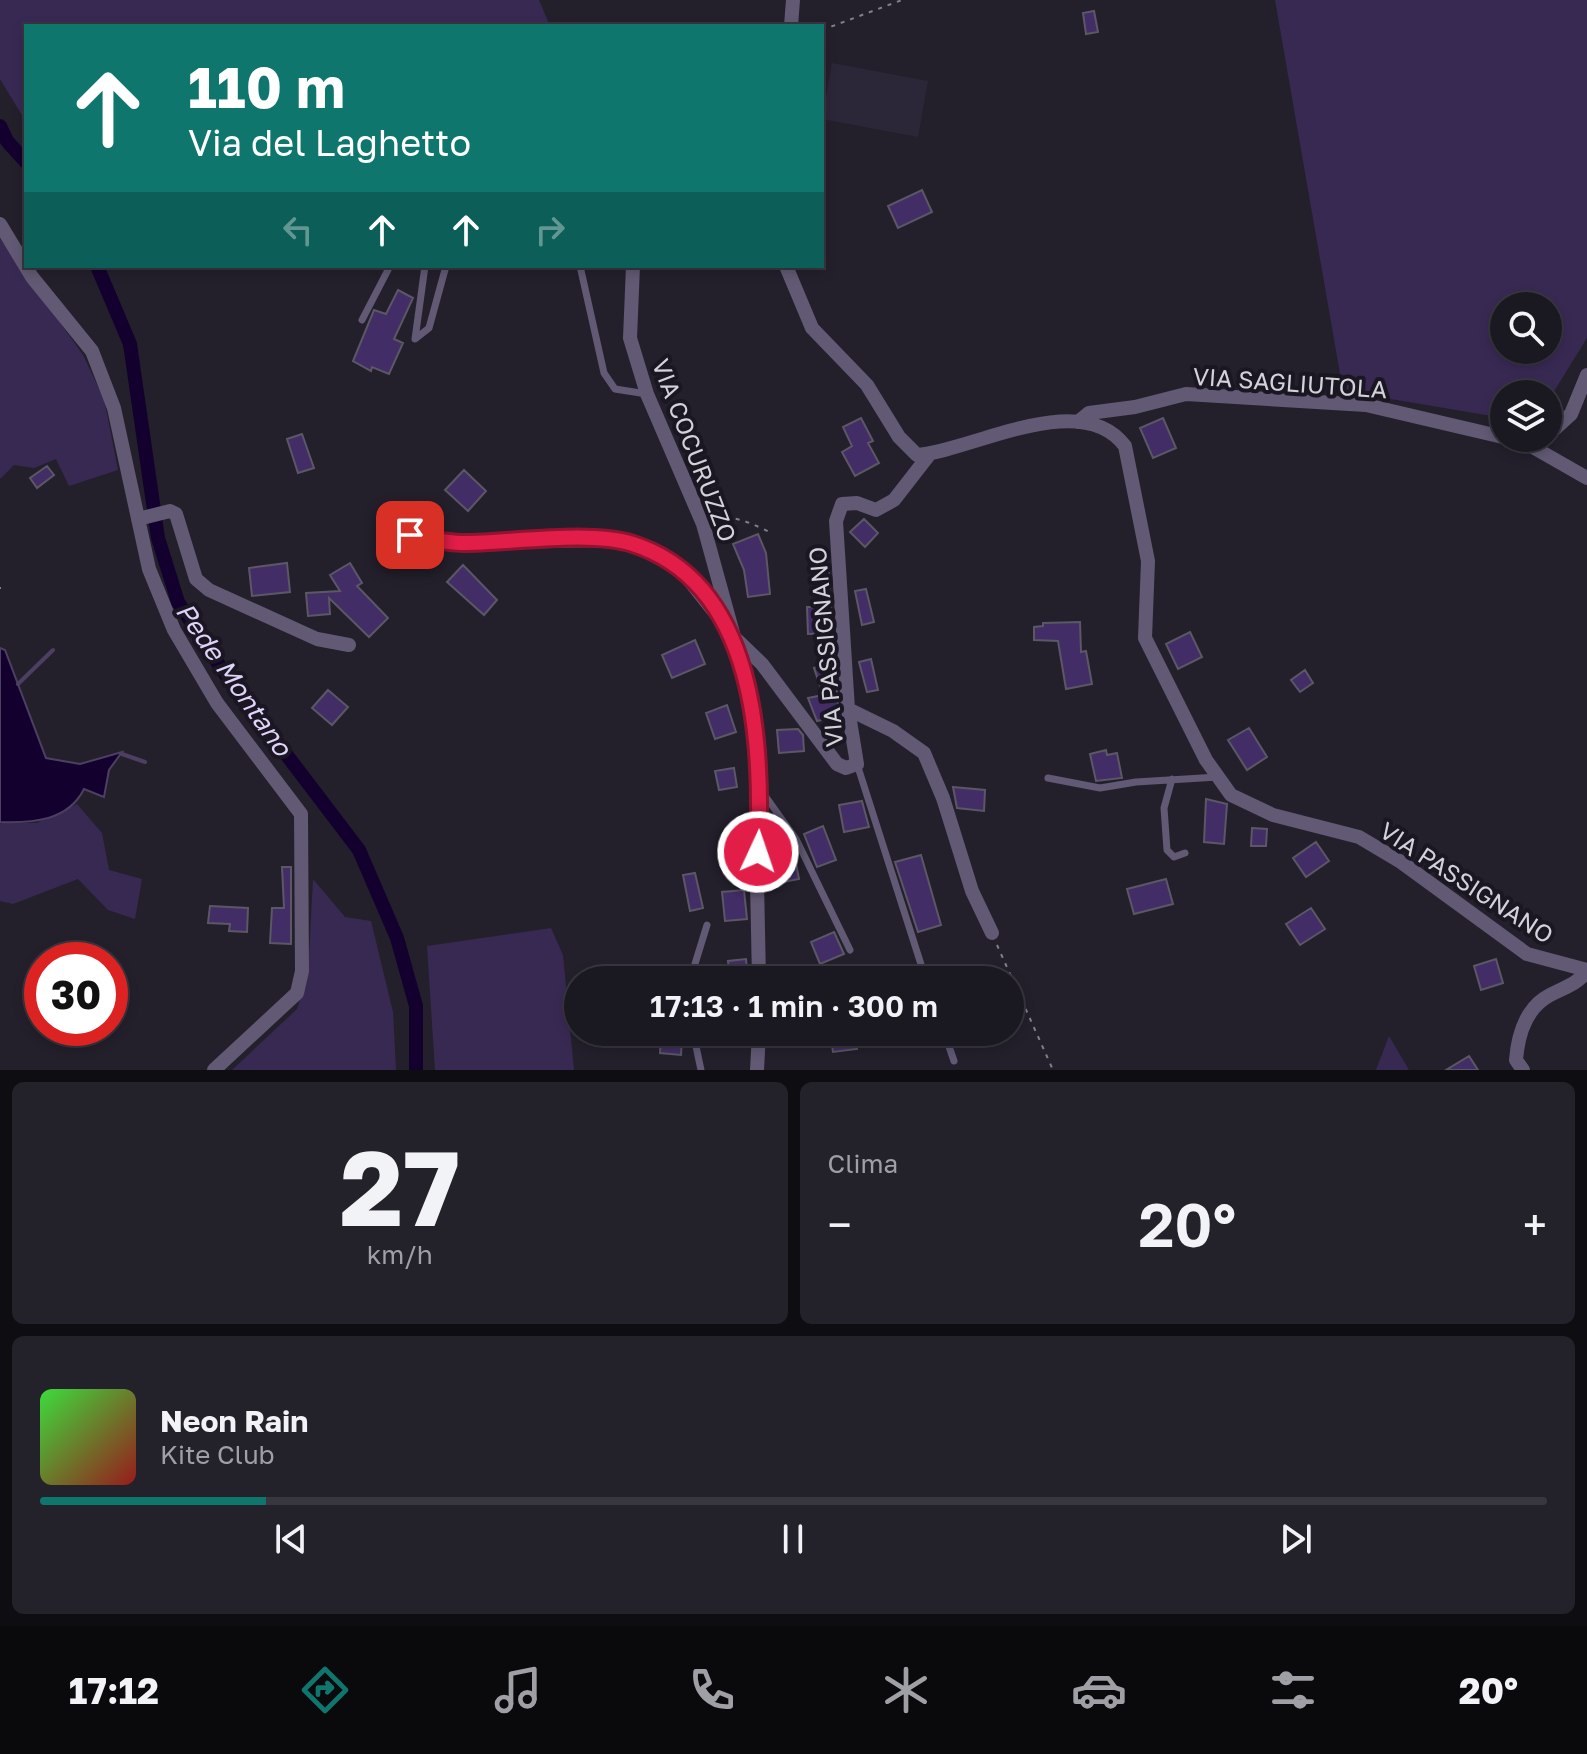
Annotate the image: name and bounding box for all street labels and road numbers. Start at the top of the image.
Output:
street label: VIA COCURUZZO [647,354,743,546]
street label: VIA SAGLIUTOLA [1192,361,1388,403]
street label: VIA PASSIGNANO [802,546,848,748]
street label: VIA PASSIGNANO [1375,815,1559,949]

